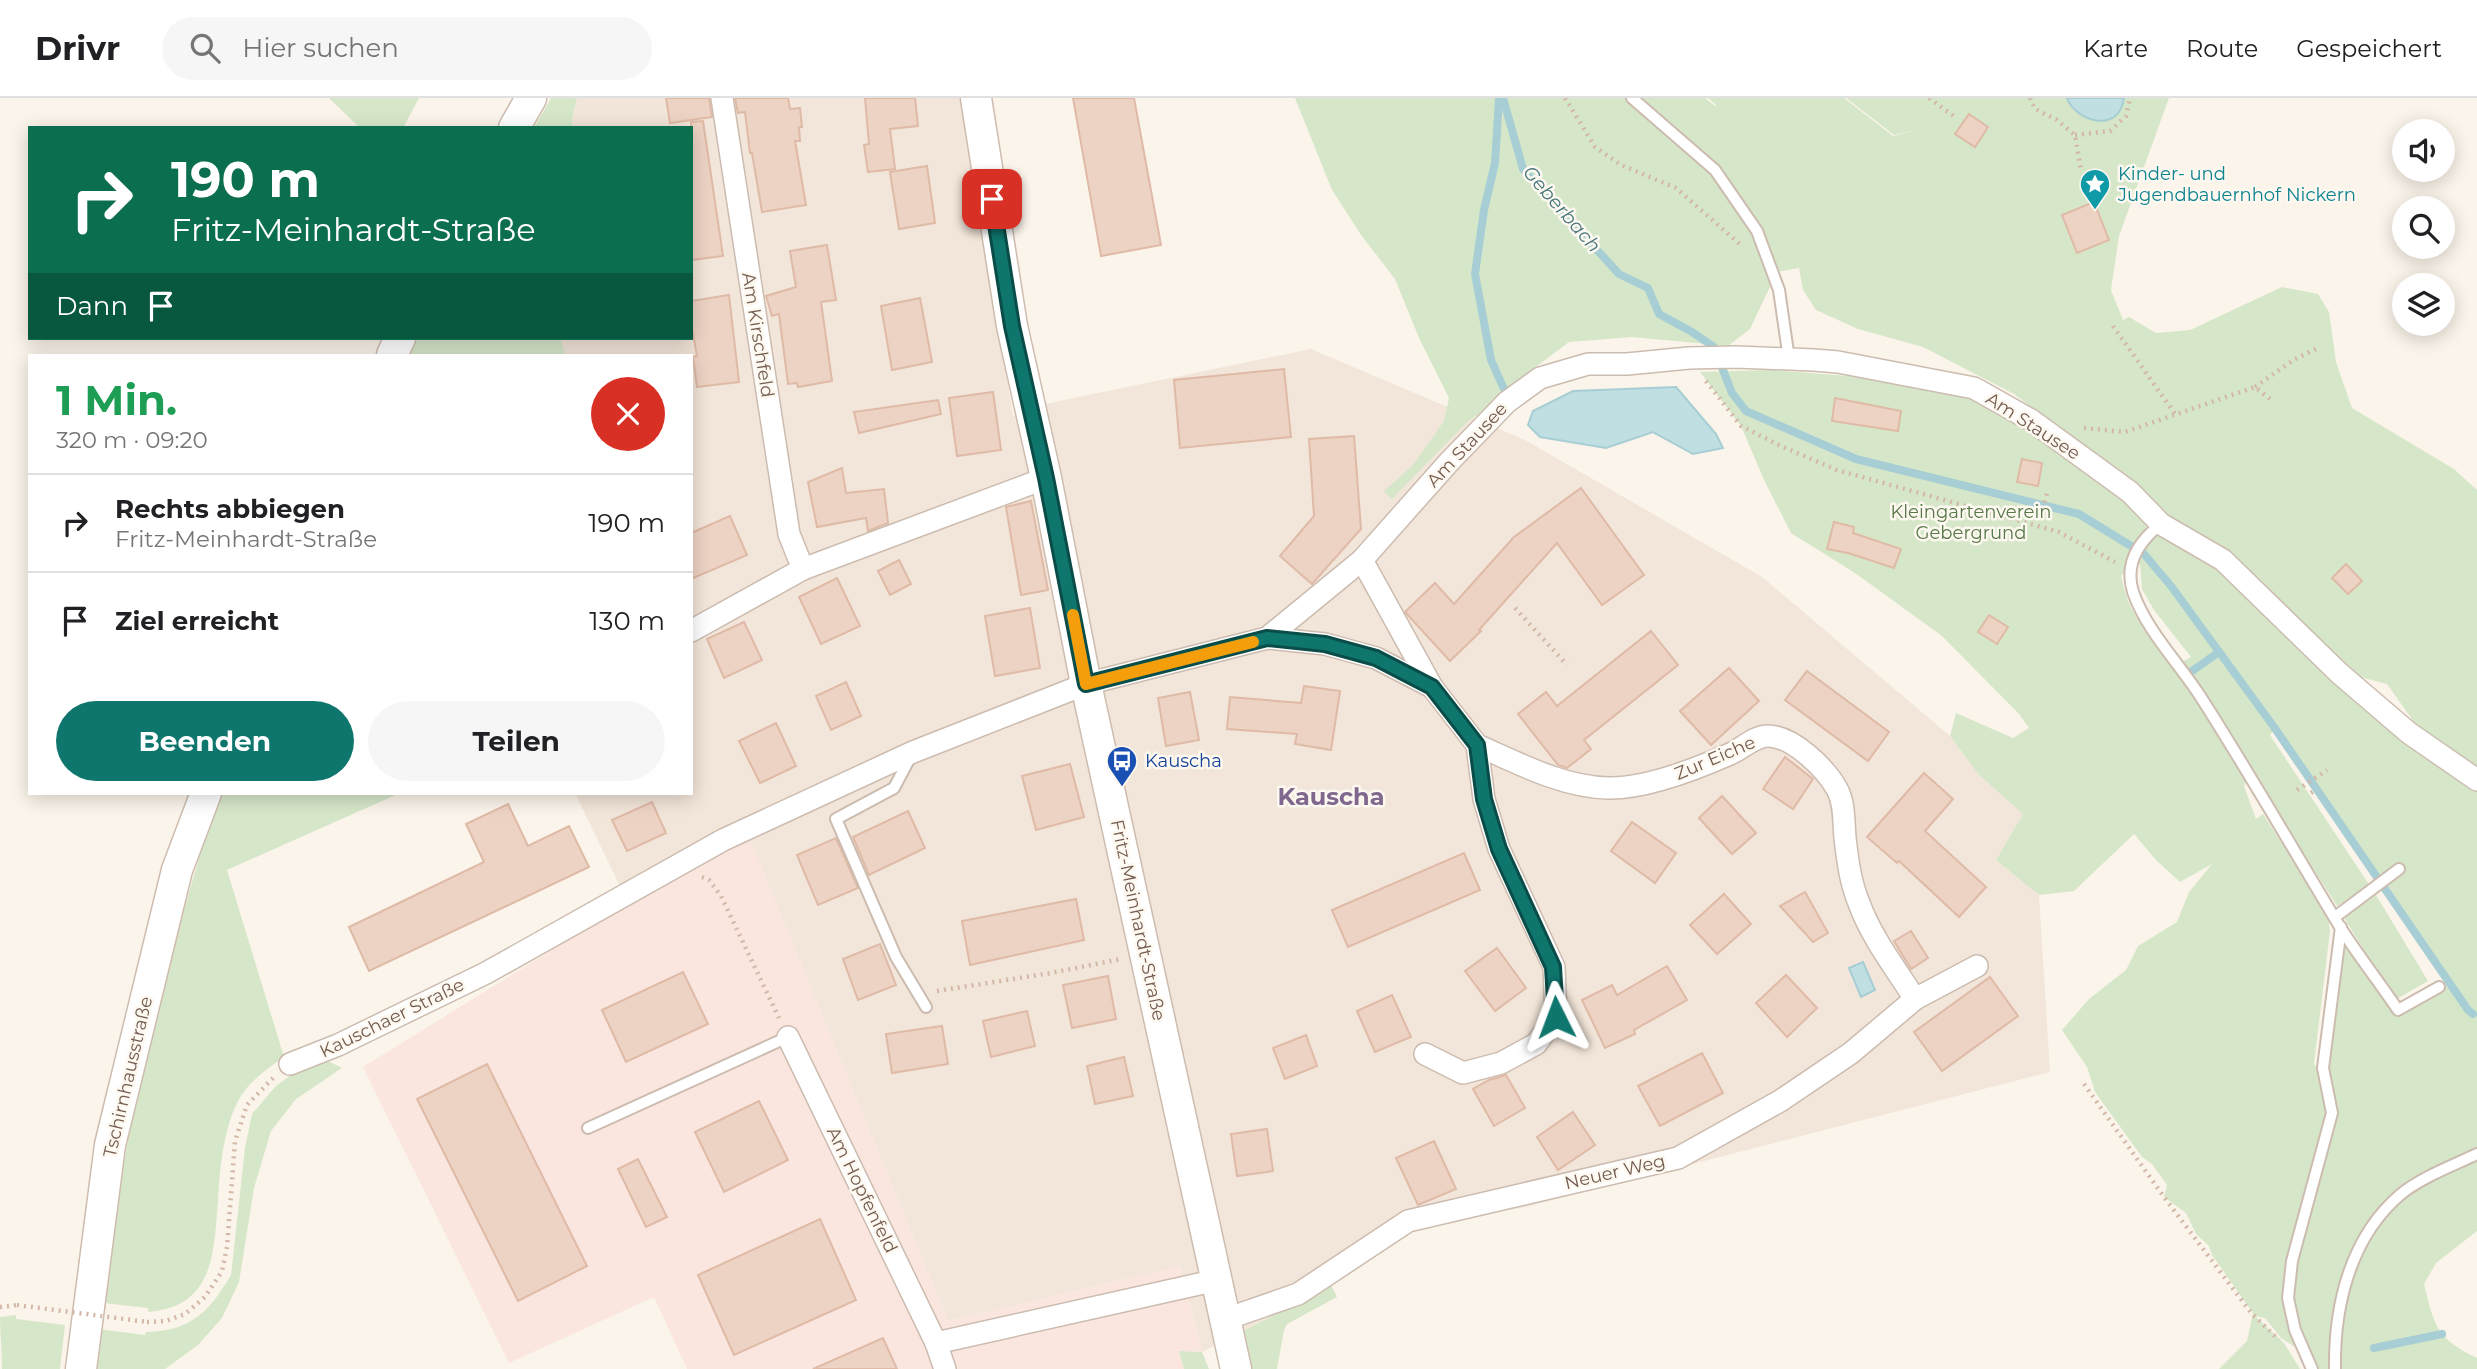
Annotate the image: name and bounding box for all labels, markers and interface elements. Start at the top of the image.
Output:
search box [162,17,652,80]
text: Drivr [35,28,120,68]
icon: search [186,29,224,67]
text: Hier suchen [242,32,399,64]
text: Karte [2083,34,2148,63]
text: Route [2186,34,2258,63]
text: Gespeichert [2296,34,2442,63]
map controls [2392,119,2455,336]
button: sound [2392,119,2455,182]
text: 190 m [171,150,320,209]
icon: right [56,154,147,245]
water label: Geberbach [1518,161,1606,257]
place label: Kinder- und Jugendbauernhof Nickern [2117,163,2356,206]
place icon: Kinder- und Jugendbauernhof Nickern [2078,167,2112,211]
pin [962,169,1022,229]
icon: arrive [973,180,1011,218]
button: search [2392,196,2455,259]
text: Fritz-Meinhardt-Straße [171,210,536,249]
street label: Am Kirschfeld [737,271,779,399]
button: layers [2392,273,2455,336]
icon: arrive [142,287,180,325]
text: Dann [56,290,128,322]
text: 1 Min. [56,374,177,426]
button: close [591,377,665,451]
street label: Am Stausee [1982,387,2084,465]
street label: Am Stausee [1422,398,1512,492]
text: 320 m · 09:20 [56,426,208,454]
text: Rechts abbiegen [115,493,345,525]
park label: Kleingartenverein Gebergrund [1890,501,2052,544]
icon: right [56,504,94,542]
text: 190 m [588,507,665,539]
text: Fritz-Meinhardt-Straße [115,525,377,553]
icon: arrive [56,602,94,640]
text: Ziel erreicht [115,605,279,637]
text: 130 m [589,605,665,637]
button: Beenden [56,701,354,781]
button: Teilen [368,701,665,781]
street label: Zur Eiche [1671,731,1759,785]
bus stop icon: Kauscha [1105,744,1139,788]
place label: Kauscha [1145,750,1222,772]
district label: Kauscha [1277,782,1385,811]
street label: Fritz-Meinhardt-Straße [1106,817,1170,1023]
street label: Kauschaer Straße [316,973,468,1063]
position arrow [1519,980,1593,1054]
street label: Tschirnhausstraße [99,994,157,1160]
street label: Am Hopfenfeld [822,1123,902,1257]
street label: Neuer Weg [1563,1150,1667,1194]

